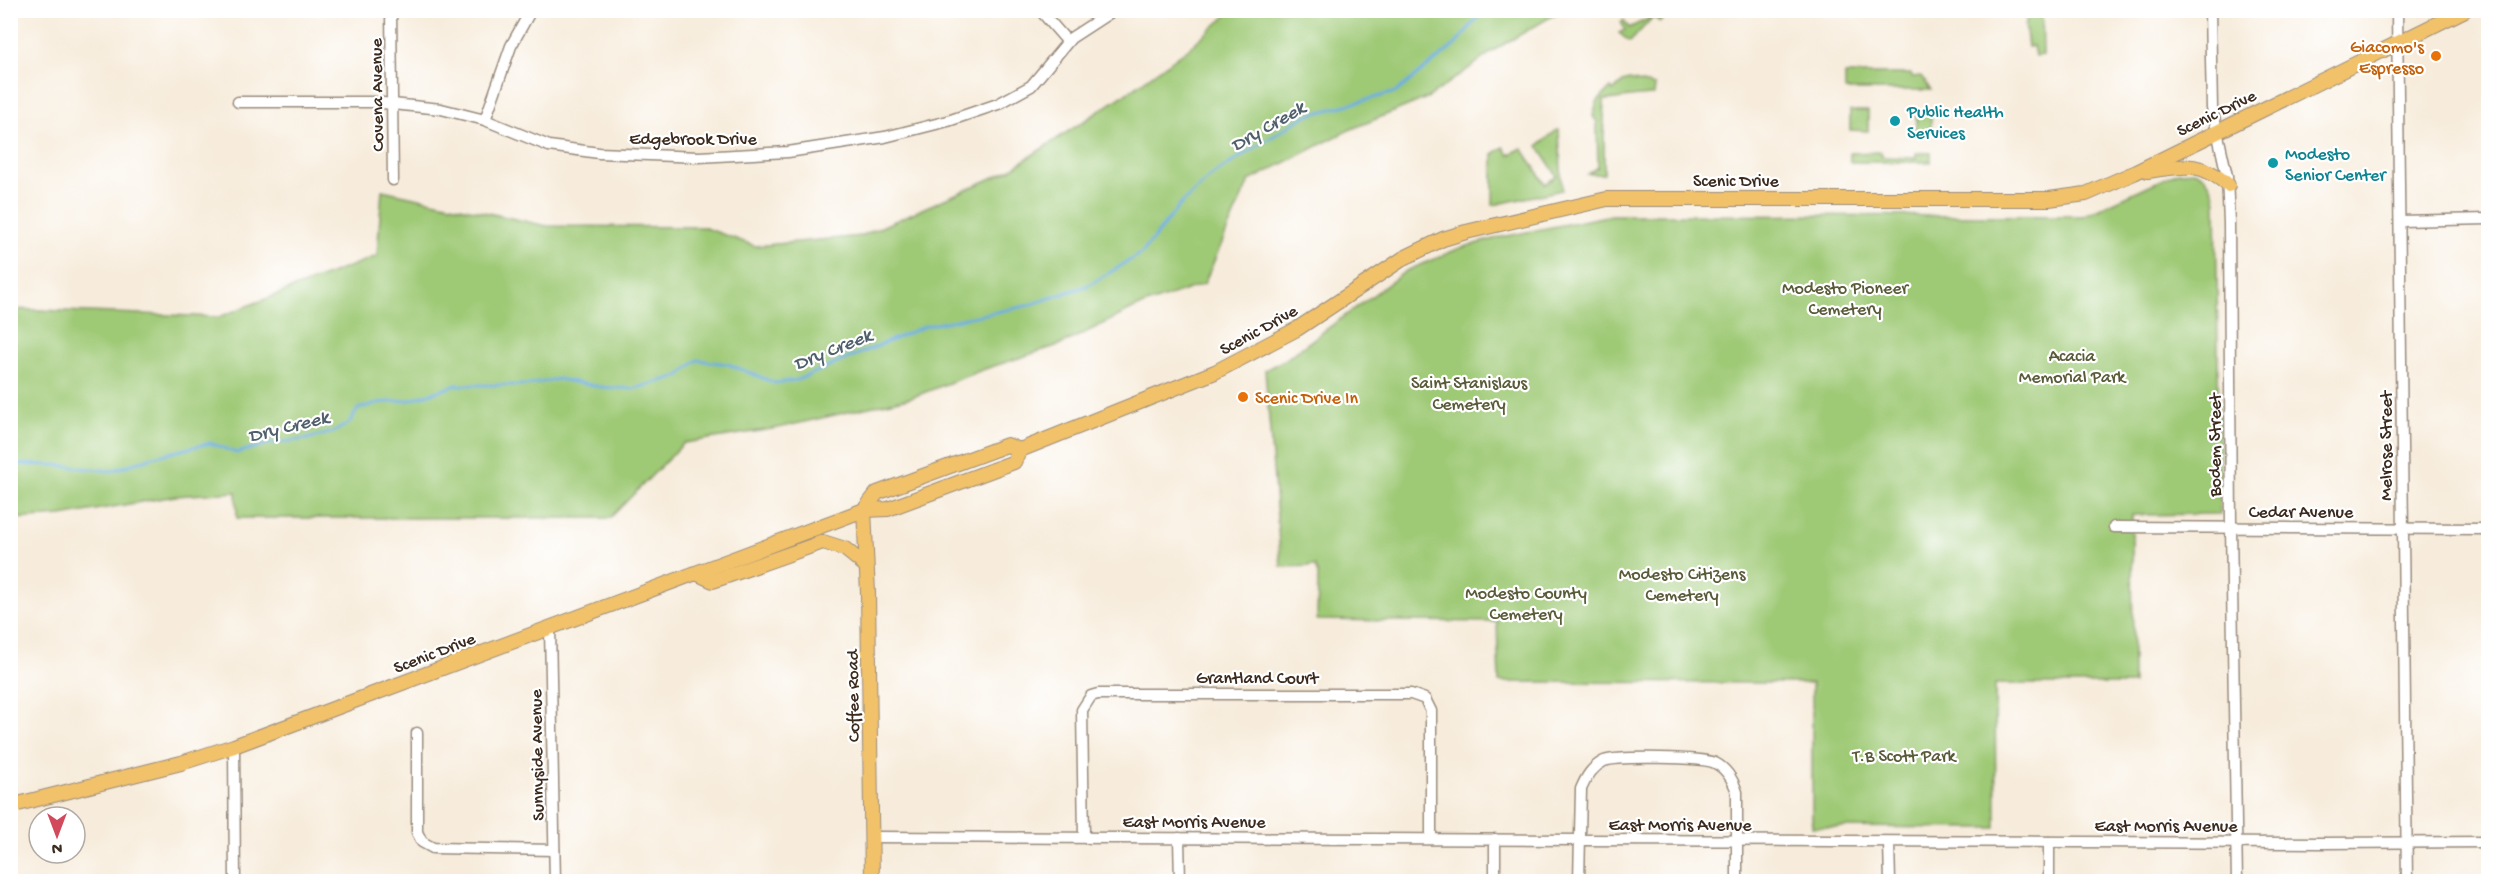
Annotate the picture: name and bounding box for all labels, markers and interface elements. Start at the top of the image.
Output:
street label: Covena Avenue [367,37,390,152]
place label: Giacomo's Espresso [2350,38,2425,80]
marker: Giacomo's Espresso [2429,49,2443,63]
street label: Scenic Drive [2174,86,2261,142]
water label: Dry Creek [1227,96,1312,159]
place label: Public Health Services [1906,103,2004,145]
marker: Public Health Services [1888,114,1902,128]
street label: Edgebrook Drive [629,130,757,151]
place label: Modesto Senior Center [2285,145,2387,187]
marker: Modesto Senior Center [2266,156,2280,170]
street label: Scenic Drive [1693,172,1780,193]
park label: Modesto Pioneer Cemetery [1782,279,1910,321]
street label: Scenic Drive [1217,301,1302,361]
water label: Dry Creek [791,324,878,377]
park label: Acacia Memorial Park [2019,347,2127,389]
park label: Saint Stanislaus Cemetery [1411,374,1528,416]
place label: Scenic Drive In [1255,389,1358,410]
marker: Scenic Drive In [1236,390,1250,404]
street label: Melrose Street [2377,390,2398,501]
street label: Bodem Street [2206,392,2227,498]
water label: Dry Creek [246,407,334,449]
street label: Cedar Avenue [2249,503,2354,524]
park label: Modesto Citizens Cemetery [1619,565,1747,607]
park label: Modesto County Cemetery [1465,584,1587,626]
street label: Scenic Drive [391,629,479,680]
street label: Coffee Road [843,648,866,742]
street label: Grantland Court [1196,669,1320,690]
street label: Sunnyside Avenue [527,688,550,821]
park label: T.B Scott Park [1851,747,1958,768]
north arrow [27,805,87,865]
street label: East Morris Avenue [1123,813,1266,834]
street label: East Morris Avenue [1609,816,1752,837]
street label: East Morris Avenue [2095,817,2238,838]
text: N [51,837,62,856]

